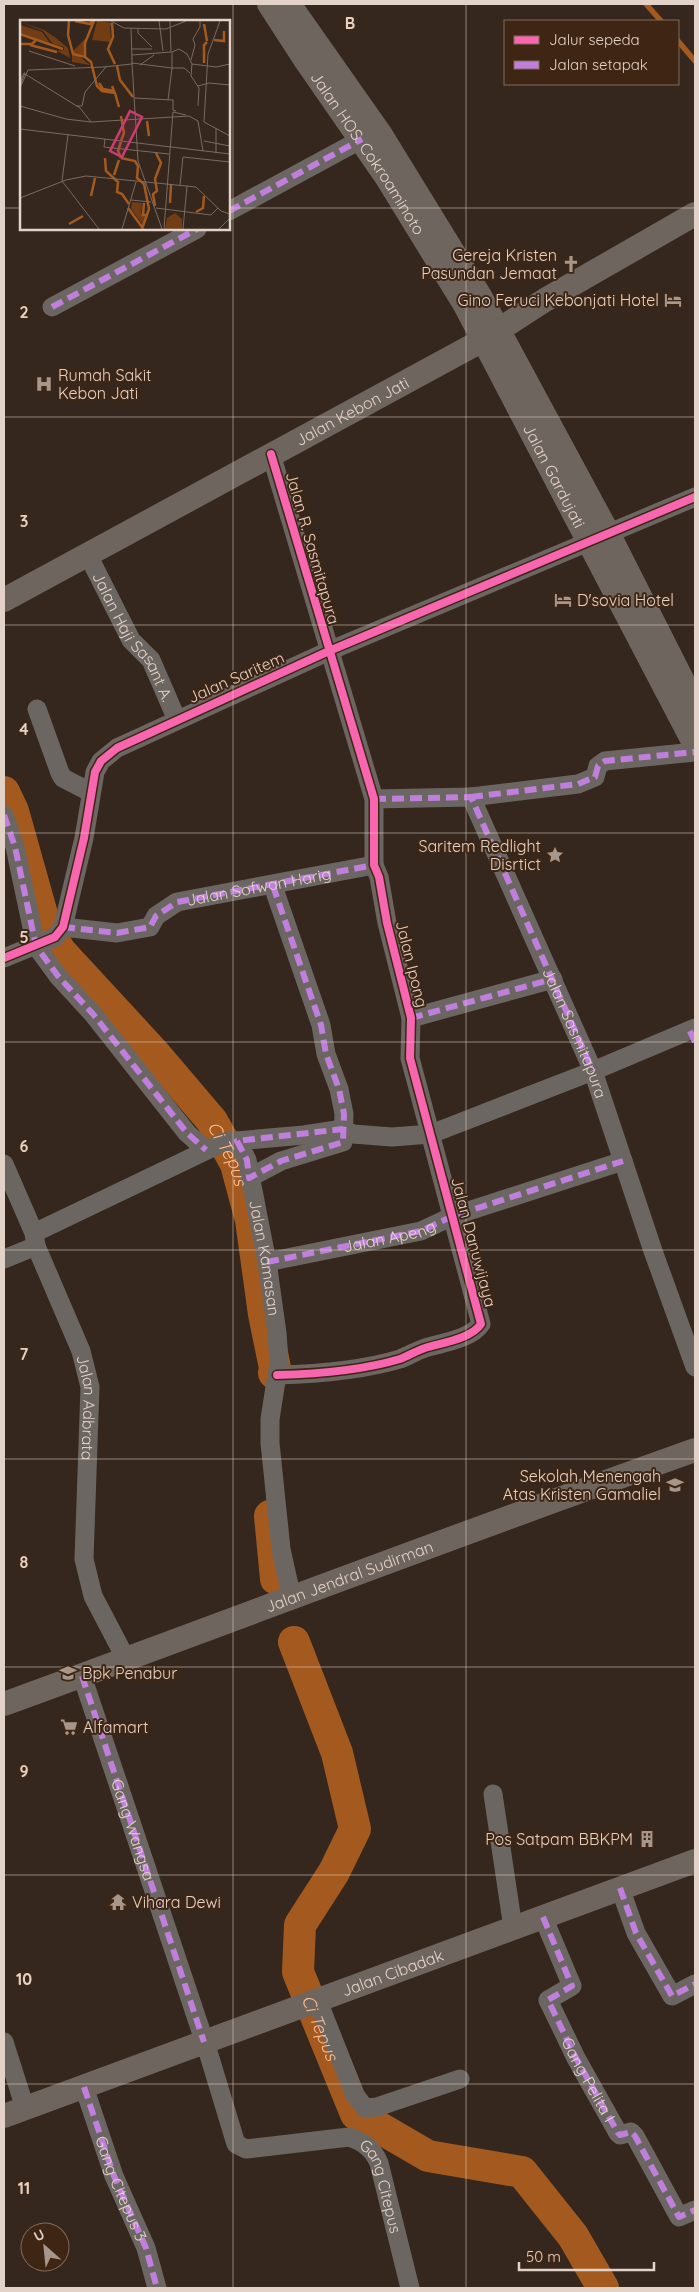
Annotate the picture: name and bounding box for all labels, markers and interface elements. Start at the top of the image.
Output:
text: B [345,13,355,33]
inset map [20,20,230,230]
legend [504,20,679,85]
text: Jalur sepeda [549,30,640,49]
text: Jalan setapak [549,55,648,74]
street label: Jalan HOS. Cokroaminoto [306,68,429,238]
place label: Gereja Kristen Pasundan Jemaat [421,245,557,283]
church icon: Gereja Kristen Pasundan Jemaat [561,254,581,274]
place label: Gino Feruci Kebonjati Hotel [457,290,659,310]
hotel icon: Gino Feruci Kebonjati Hotel [663,290,683,310]
text: 2 [19,302,29,322]
place label: Rumah Sakit Kebon Jati [58,365,152,403]
street label: Jalan Kebon Jati [292,372,412,450]
hospital icon: Rumah Sakit Kebon Jati [34,374,54,394]
street label: Jalan Gardujati [519,420,590,531]
street label: Jalan R. Sasmitapura [282,469,344,627]
text: 3 [20,511,28,531]
street label: Jalan Haji Sasant A. [88,568,178,705]
hotel icon: D'sovia Hotel [553,590,573,610]
place label: D'sovia Hotel [577,590,674,610]
street label: Jalan Saritem [185,647,287,707]
text: 4 [19,719,29,739]
place label: Saritem Redlight Disrtict [418,836,541,874]
place icon: Saritem Redlight Disrtict [545,845,565,865]
street label: Jalan Sofwan Harig [185,863,333,910]
street label: Jalan Ipong [392,919,432,1009]
text: 5 [19,927,29,947]
street label: Jalan Sasmitapura [538,965,611,1101]
water label: Ci Tepus [203,1117,253,1189]
text: 6 [20,1136,29,1156]
street label: Jalan Danuwijaya [447,1175,501,1309]
street label: Jalan Kamasan [245,1198,284,1317]
street label: Jalan Apeng [341,1216,439,1256]
text: 7 [20,1344,29,1364]
street label: Jalan Adbrata [72,1353,100,1461]
place label: Sekolah Menengah Atas Kristen Gamaliel [503,1466,661,1504]
school or university icon: Sekolah Menengah Atas Kristen Gamaliel [665,1475,685,1495]
street label: Jalan Jendral Sudirman [262,1536,436,1617]
text: 8 [20,1552,29,1572]
school or university icon: Bpk Penabur [58,1663,78,1683]
place label: Bpk Penabur [82,1663,177,1683]
supermarket icon: Alfamart [59,1717,79,1737]
place label: Alfamart [83,1717,148,1737]
text: 9 [19,1761,29,1781]
street label: Gang Wangsa [107,1776,159,1883]
place label: Pos Satpam BBKPM [485,1829,633,1849]
building icon: Pos Satpam BBKPM [637,1829,657,1849]
temple icon: Vihara Dewi [108,1892,128,1912]
place label: Vihara Dewi [132,1892,221,1912]
street label: Jalan Cibadak [339,1945,446,2001]
text: 10 [16,1969,32,1989]
water label: Ci Tepus [297,1991,345,2065]
street label: Gang Pelita I [557,2034,620,2126]
street label: Gang Citepus 3 [91,2133,152,2244]
street label: Gang Citepus [356,2134,406,2235]
text: 11 [18,2178,30,2198]
north arrow [20,2222,70,2272]
text: U [31,2225,48,2246]
scale bar [519,2240,654,2272]
text: 50 m [526,2247,561,2266]

